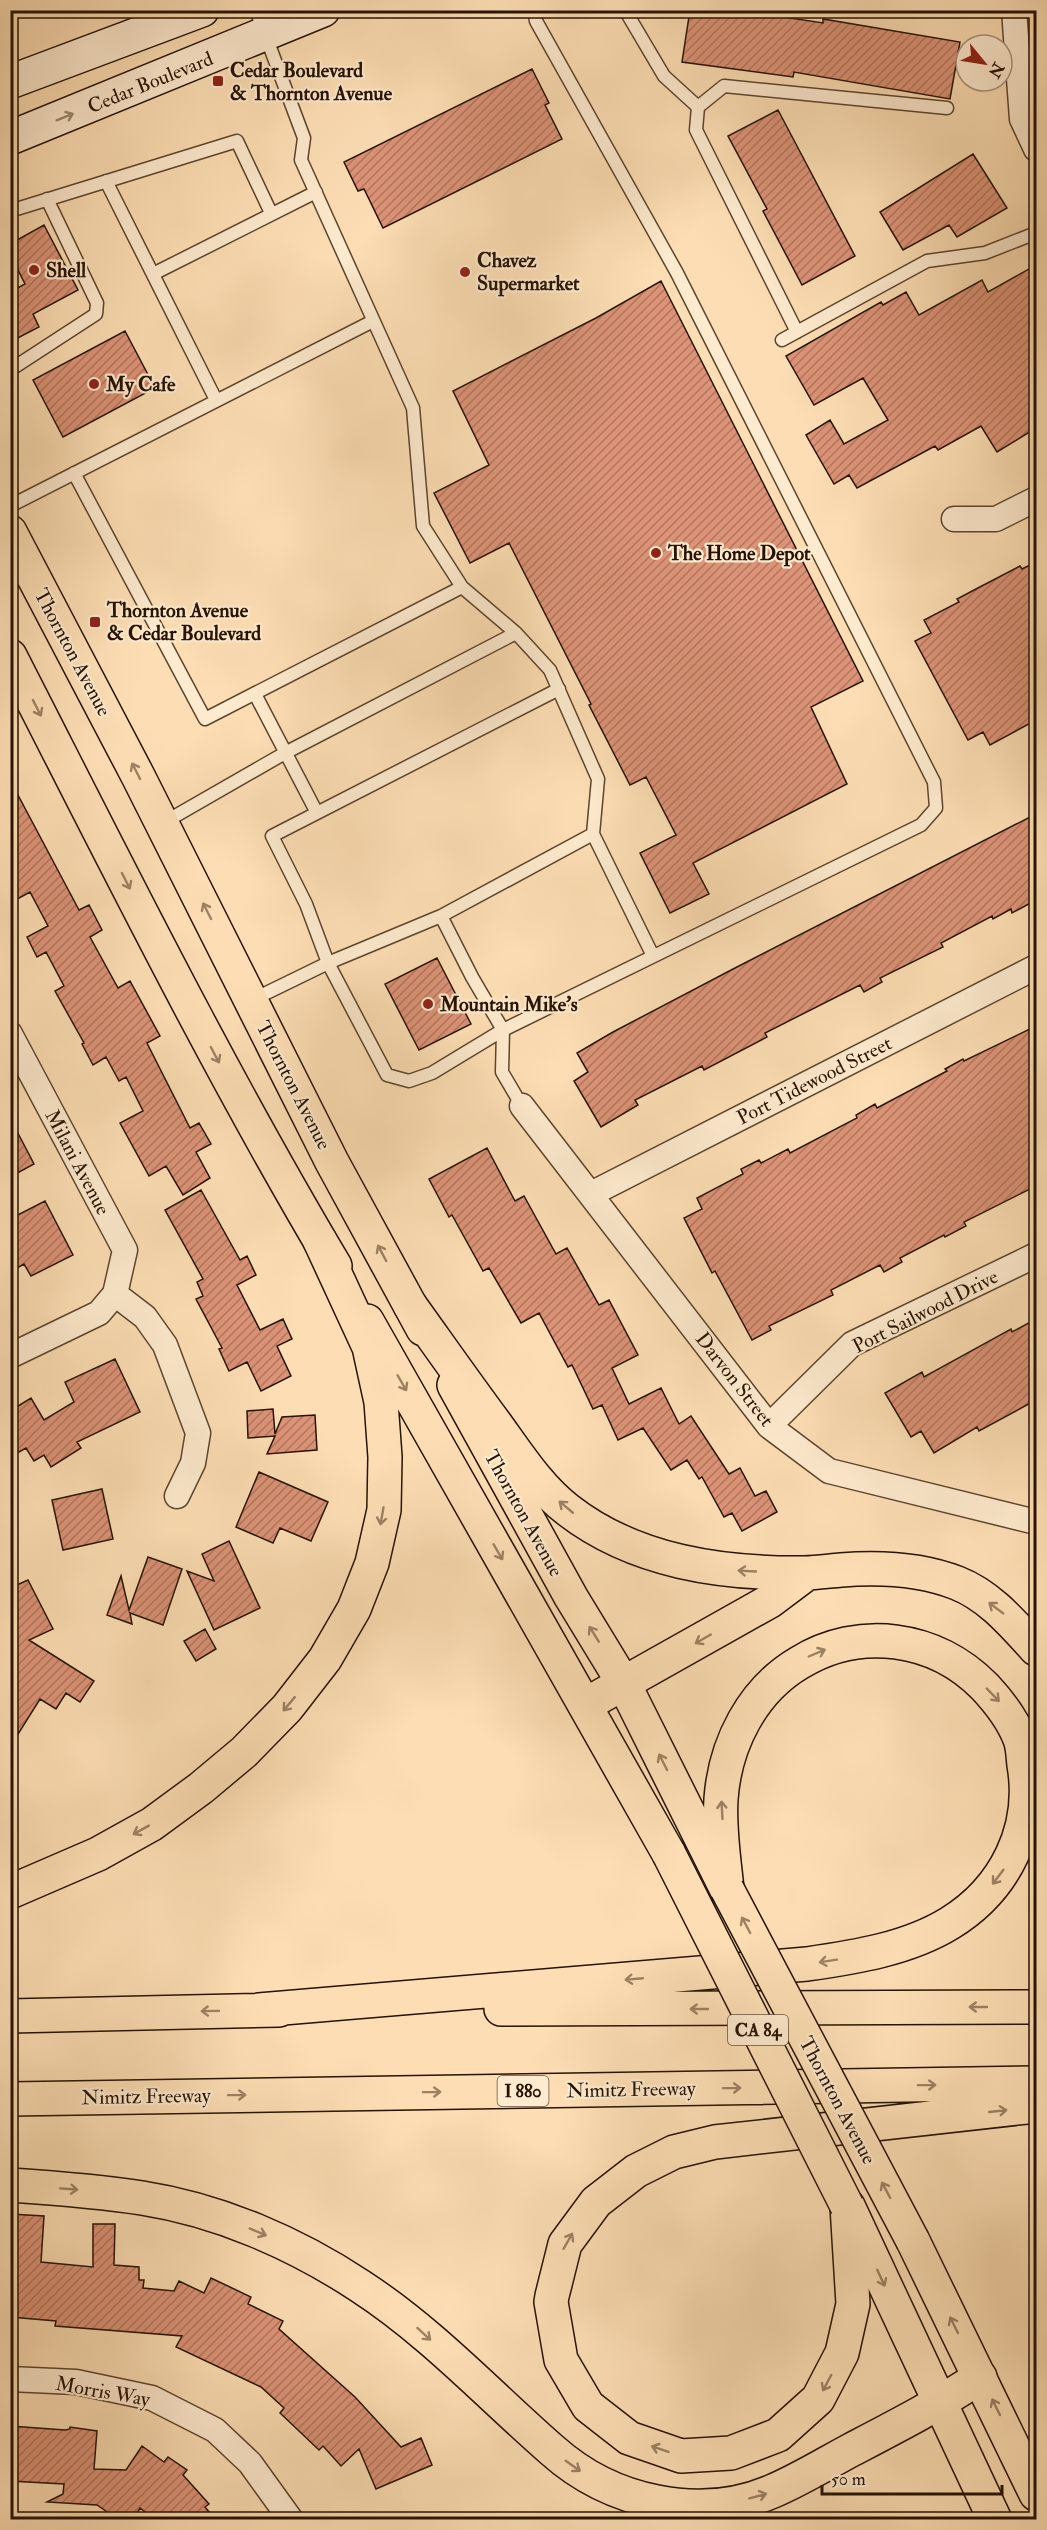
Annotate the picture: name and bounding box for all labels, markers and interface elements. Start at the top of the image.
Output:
north arrow [954,33,1014,93]
street label: Cedar Boulevard [84,46,217,119]
place label: Cedar Boulevard & Thornton Avenue [230,58,393,106]
text: N [984,58,1009,82]
marker: Cedar Boulevard & Thornton Avenue [211,74,225,88]
one-way arrow [55,111,74,122]
place label: Chavez Supermarket [477,248,580,297]
place label: Shell [46,258,87,283]
marker: Shell [27,263,41,277]
marker: Chavez Supermarket [458,265,472,279]
place label: My Cafe [105,372,176,398]
marker: My Cafe [87,377,101,391]
place label: The Home Depot [667,541,811,567]
marker: The Home Depot [649,546,663,560]
street label: Thornton Avenue [28,584,117,720]
place label: Thornton Avenue & Cedar Boulevard [106,598,261,646]
marker: Thornton Avenue & Cedar Boulevard [88,615,102,629]
one-way arrow [32,698,43,716]
one-way arrow [129,762,141,780]
one-way arrow [121,872,132,890]
one-way arrow [200,903,212,921]
place label: Mountain Mike's [439,992,578,1017]
marker: Mountain Mike's [421,997,435,1011]
street label: Thornton Avenue [250,1017,337,1154]
street label: Port Tidewood Street [733,1030,896,1130]
one-way arrow [210,1045,222,1063]
street label: Milani Avenue [39,1105,116,1219]
one-way arrow [376,1245,387,1263]
street label: Port Sailwood Drive [848,1264,1002,1359]
street label: Darvon Street [690,1327,780,1432]
one-way arrow [397,1373,408,1391]
street label: Thornton Avenue [478,1445,569,1581]
one-way arrow [558,1501,574,1514]
one-way arrow [376,1505,387,1525]
one-way arrow [492,1543,504,1560]
one-way arrow [738,1565,758,1576]
one-way arrow [988,1601,1004,1614]
one-way arrow [587,1626,599,1643]
one-way arrow [695,1633,712,1645]
one-way arrow [808,1647,826,1658]
one-way arrow [986,1688,1000,1703]
one-way arrow [282,1696,295,1712]
one-way arrow [657,1753,669,1771]
one-way arrow [716,1800,727,1820]
one-way arrow [133,1824,150,1836]
one-way arrow [992,1869,1004,1885]
one-way arrow [740,1916,751,1934]
one-way arrow [819,1955,839,1966]
one-way arrow [625,1973,644,1984]
one-way arrow [969,2001,989,2013]
one-way arrow [690,2003,710,2015]
one-way arrow [201,2006,221,2017]
road number: CA 84 [728,2015,788,2045]
street label: Thornton Avenue [793,2032,882,2168]
road number: I 880 [498,2076,548,2106]
street label: Nimitz Freeway [566,2076,697,2103]
one-way arrow [916,2079,936,2091]
one-way arrow [721,2082,741,2094]
street label: Nimitz Freeway [81,2083,212,2110]
one-way arrow [421,2086,441,2098]
one-way arrow [226,2089,246,2101]
one-way arrow [988,2105,1008,2116]
one-way arrow [880,2181,891,2199]
one-way arrow [58,2184,78,2195]
one-way arrow [248,2227,267,2238]
one-way arrow [563,2233,575,2250]
one-way arrow [875,2268,887,2286]
one-way arrow [948,2316,959,2334]
one-way arrow [416,2327,431,2341]
street label: Morris Way [54,2371,153,2412]
one-way arrow [821,2373,832,2391]
one-way arrow [989,2398,1001,2416]
one-way arrow [651,2442,670,2453]
scale bar [822,2458,1002,2496]
one-way arrow [564,2460,581,2472]
text: 50 m [831,2468,866,2491]
one-way arrow [748,2489,767,2501]

